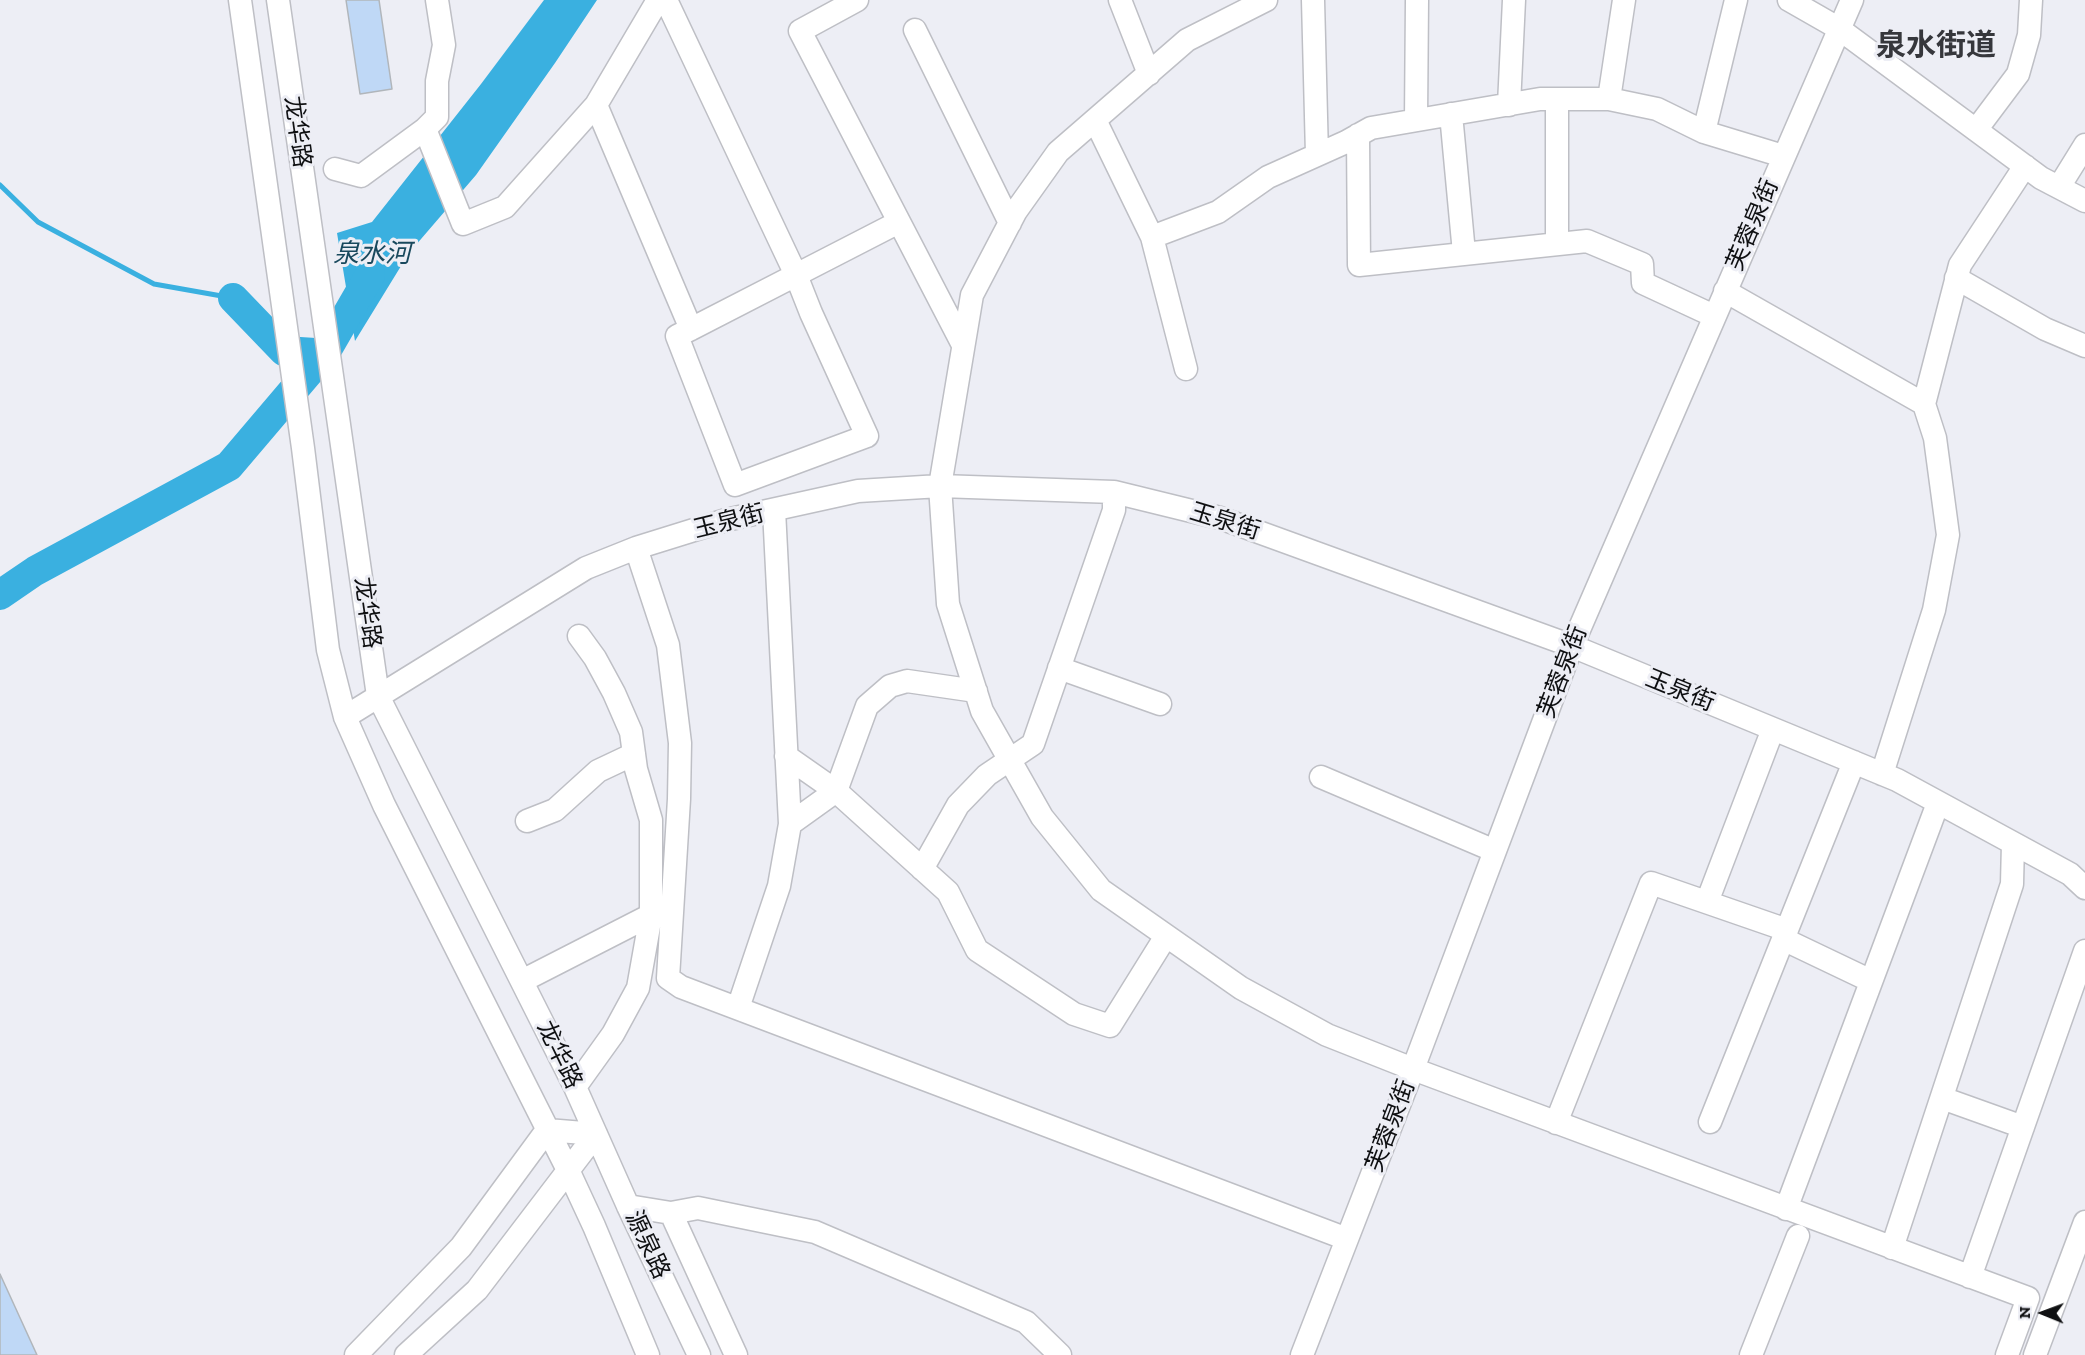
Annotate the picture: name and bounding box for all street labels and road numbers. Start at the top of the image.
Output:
street label: 龙华路 [278,94,316,170]
street label: 芙蓉泉街 [1721,175,1785,275]
street label: 玉泉街 [1186,498,1264,546]
street label: 玉泉街 [691,499,767,545]
street label: 龙华路 [348,575,386,651]
street label: 芙蓉泉街 [1532,622,1594,722]
street label: 玉泉街 [1641,664,1719,718]
street label: 龙华路 [530,1016,588,1094]
street label: 芙蓉泉街 [1360,1076,1422,1176]
street label: 源泉路 [619,1206,675,1284]

